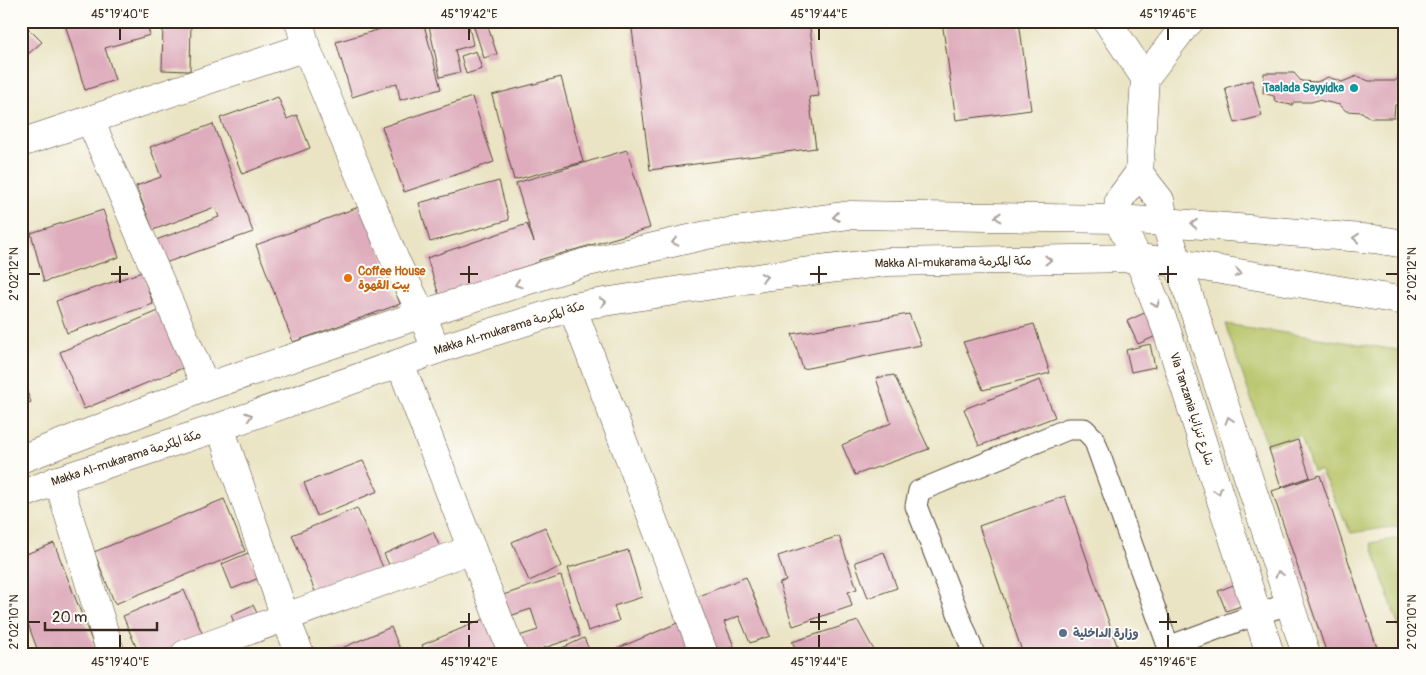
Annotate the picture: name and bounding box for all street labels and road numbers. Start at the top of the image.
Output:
street label: Makka Al-mukarama مكة المكرمة [874,254,1032,271]
street label: Makka Al-mukarama مكة المكرمة [432,298,586,359]
street label: Via Tanzania شارع تنزانيا [1165,351,1217,468]
street label: Makka Al-mukarama مكة المكرمة [49,427,203,490]

